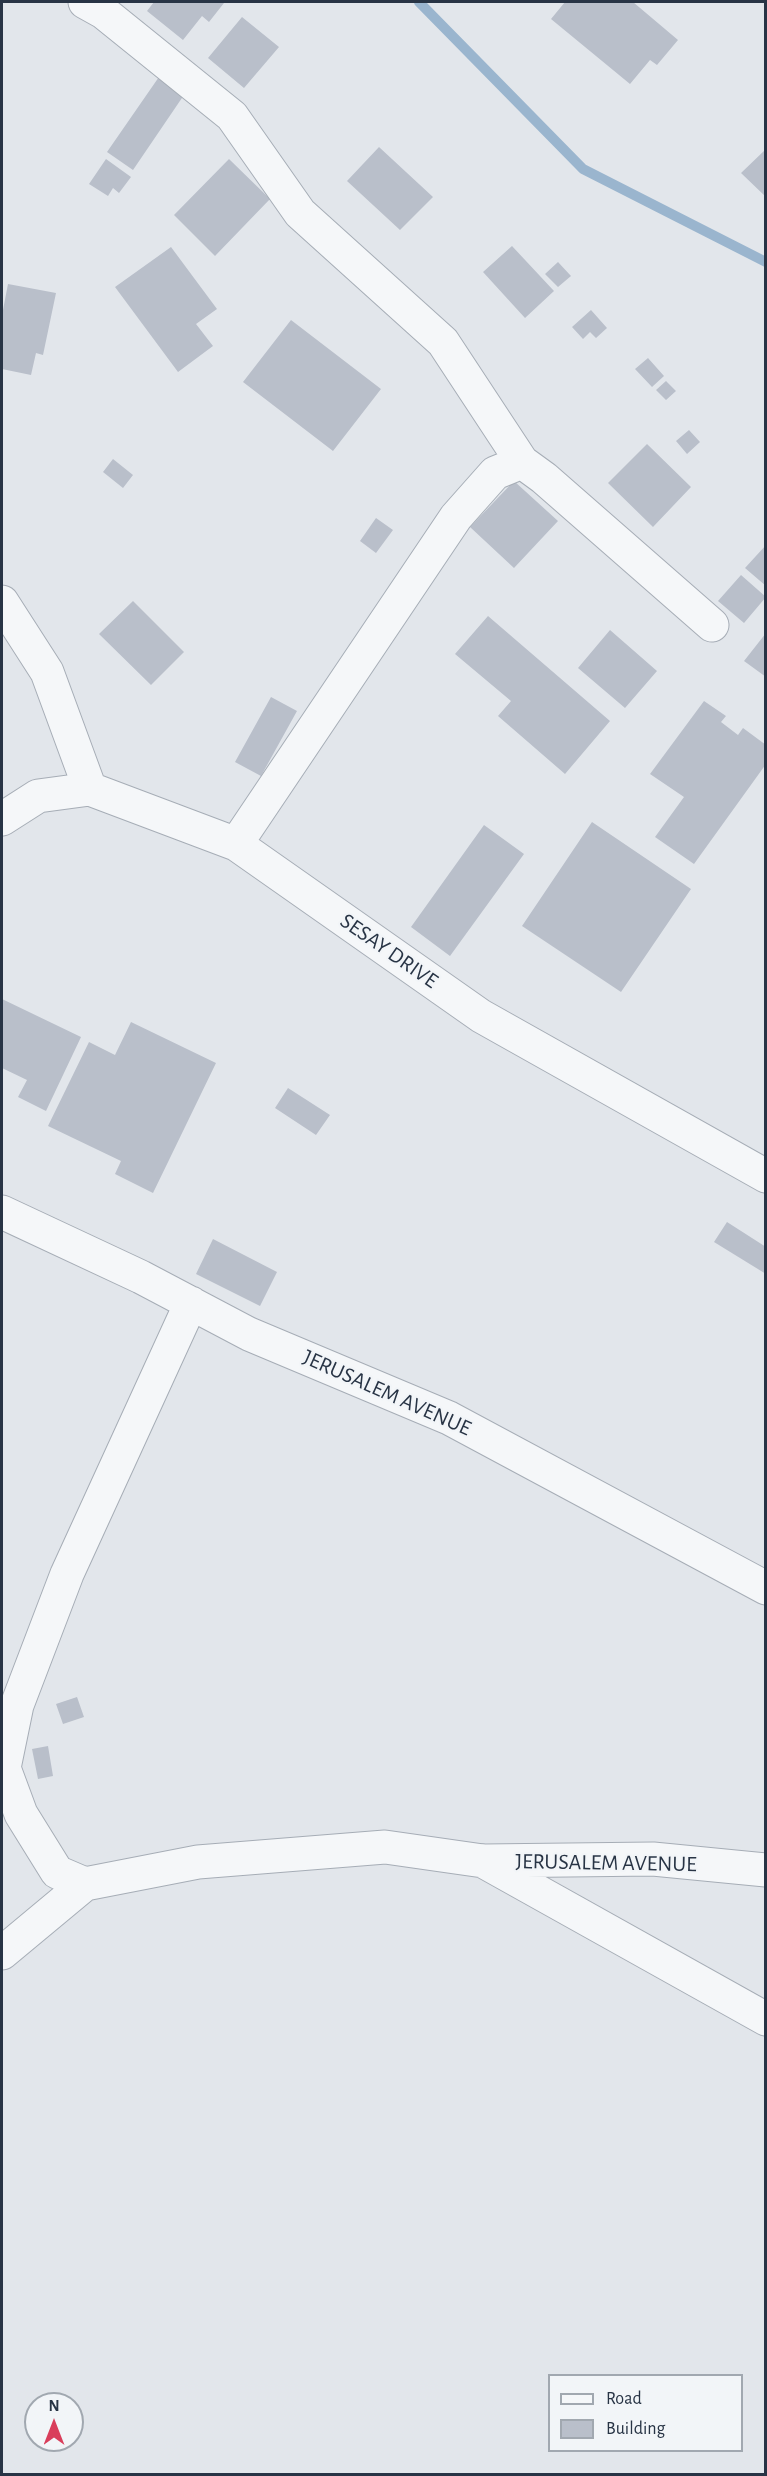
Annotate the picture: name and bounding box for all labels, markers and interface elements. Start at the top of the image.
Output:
street label: SESAY DRIVE [335,908,443,994]
street label: JERUSALEM AVENUE [299,1344,475,1442]
street label: JERUSALEM AVENUE [515,1848,697,1878]
legend [548,2374,743,2452]
text: Road [606,2390,642,2408]
north arrow [24,2392,84,2452]
text: N [48,2398,60,2414]
text: Building [606,2420,665,2438]

